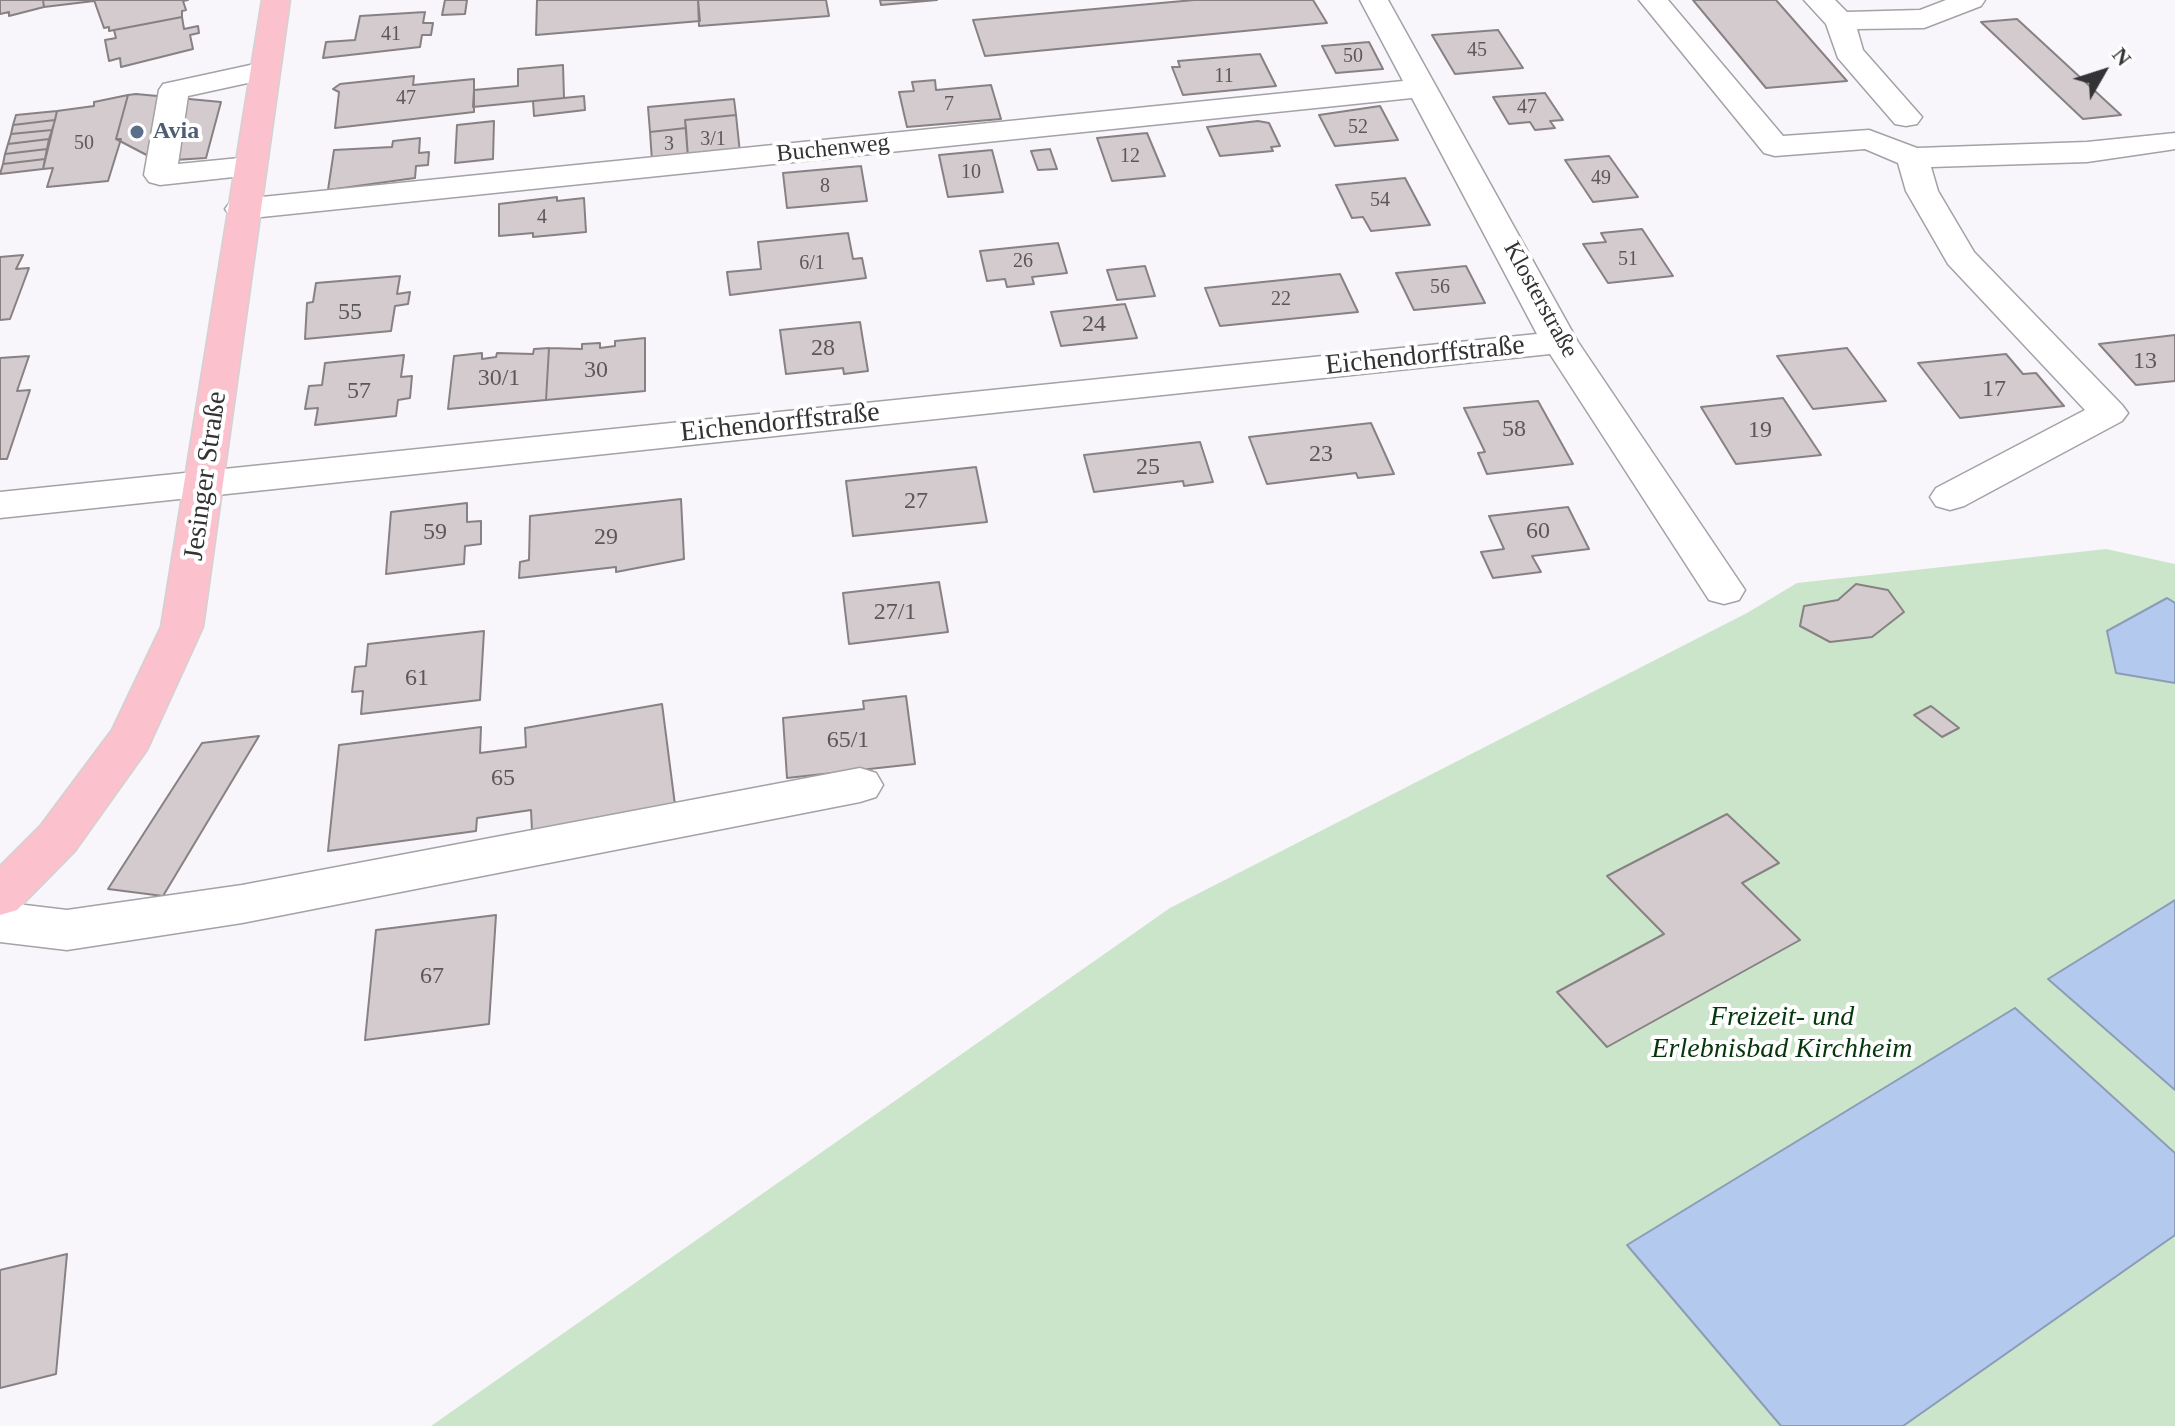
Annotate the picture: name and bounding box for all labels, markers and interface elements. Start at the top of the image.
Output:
house number: 41 [381,23,401,47]
north arrow [2063,32,2143,112]
house number: 45 [1467,39,1487,63]
text: N [2107,43,2137,71]
house number: 50 [1343,45,1363,69]
house number: 11 [1214,65,1234,89]
house number: 47 [396,87,416,111]
house number: 7 [944,93,954,117]
house number: 47 [1517,96,1537,120]
house number: 52 [1348,116,1368,140]
place label: Avia [153,118,199,146]
marker: Avia [128,123,146,141]
house number: 3/1 [700,128,726,152]
street label: Buchenweg [775,129,891,169]
house number: 50 [74,132,94,156]
house number: 3 [664,133,674,157]
house number: 12 [1120,145,1140,169]
house number: 10 [961,161,981,185]
house number: 49 [1591,167,1611,191]
house number: 8 [820,175,830,199]
house number: 54 [1370,189,1390,213]
house number: 4 [537,206,547,230]
street label: Klosterstraße [1496,237,1584,363]
house number: 51 [1618,248,1638,272]
house number: 26 [1013,250,1033,274]
house number: 6/1 [799,252,825,276]
house number: 56 [1430,276,1450,300]
house number: 22 [1271,288,1291,312]
house number: 55 [338,299,362,327]
house number: 24 [1082,311,1106,339]
street label: Eichendorffstraße [1324,329,1526,383]
house number: 28 [811,335,835,363]
house number: 13 [2133,348,2157,376]
house number: 30 [584,357,608,385]
house number: 30/1 [478,365,520,393]
house number: 17 [1982,376,2006,404]
house number: 57 [347,378,371,406]
street label: Jesinger Straße [178,389,234,563]
street label: Eichendorffstraße [679,396,881,450]
house number: 58 [1502,416,1526,444]
house number: 19 [1748,417,1772,445]
house number: 23 [1309,441,1333,469]
house number: 25 [1136,454,1160,482]
house number: 27 [904,488,928,516]
house number: 60 [1526,518,1550,546]
house number: 59 [423,519,447,547]
house number: 29 [594,524,618,552]
house number: 27/1 [874,599,916,627]
house number: 61 [405,665,429,693]
house number: 65/1 [827,727,869,755]
house number: 65 [491,765,515,793]
house number: 67 [420,963,444,991]
park label: Freizeit- und Erlebnisbad Kirchheim [1651,1001,1913,1067]

